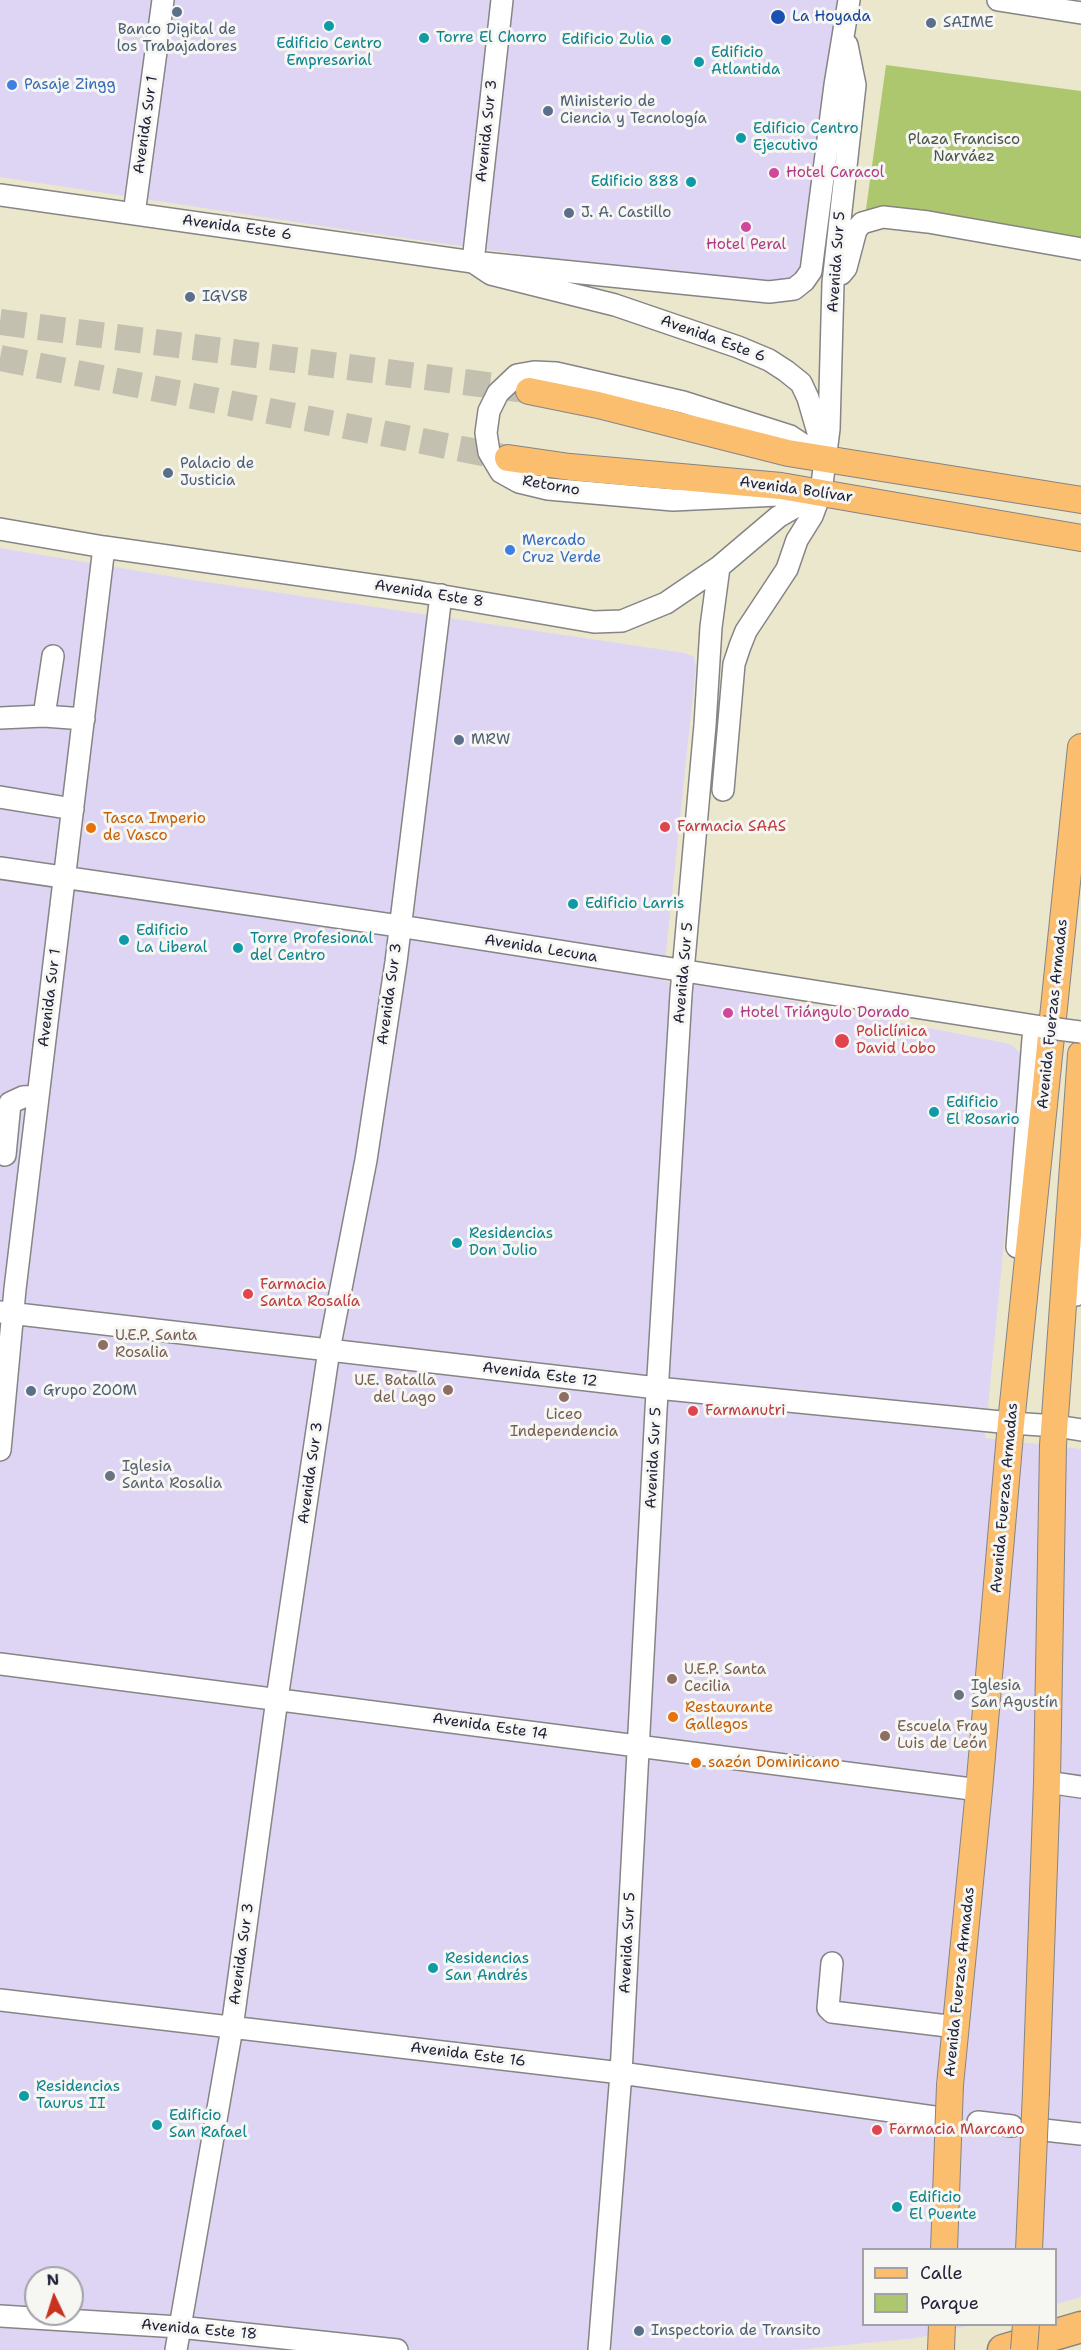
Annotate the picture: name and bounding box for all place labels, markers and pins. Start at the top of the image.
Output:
marker: Banco Digital de los Trabajadores [170,5,184,19]
marker: La Hoyada [769,8,787,26]
place label: La Hoyada [792,8,871,26]
place label: SAIME [943,14,994,32]
marker: SAIME [924,16,938,30]
marker: Edificio Centro Empresarial [322,19,336,33]
place label: Banco Digital de los Trabajadores [117,21,237,56]
place label: Torre El Chorro [436,29,547,47]
marker: Torre El Chorro [417,31,431,45]
place label: Edificio Zulia [561,31,654,49]
marker: Edificio Zulia [659,33,673,47]
place label: Edificio Centro Empresarial [276,35,382,70]
place label: Edificio Atlantida [711,44,780,79]
marker: Edificio Atlantida [692,55,706,69]
place label: Pasaje Zingg [24,76,116,94]
marker: Pasaje Zingg [5,78,19,92]
place label: Ministerio de Ciencia y Tecnología [560,93,707,128]
marker: Ministerio de Ciencia y Tecnología [541,104,555,118]
place label: Edificio Centro Ejecutivo [753,120,859,155]
marker: Edificio Centro Ejecutivo [734,131,748,145]
place label: Hotel Caracol [786,164,884,182]
marker: Hotel Caracol [767,166,781,180]
place label: Edificio 888 [591,173,679,191]
marker: Edificio 888 [684,175,698,189]
place label: J. A. Castillo [581,204,671,222]
marker: J. A. Castillo [562,206,576,220]
marker: Hotel Peral [739,220,753,234]
place label: Hotel Peral [706,236,786,254]
place label: IGVSB [202,288,248,306]
marker: IGVSB [183,290,197,304]
place label: Palacio de Justicia [180,455,254,490]
marker: Palacio de Justicia [161,466,175,480]
place label: Mercado Cruz Verde [522,532,601,567]
marker: Mercado Cruz Verde [503,543,517,557]
place label: MRW [471,731,510,749]
marker: MRW [452,733,466,747]
place label: Tasca Imperio de Vasco [103,810,206,845]
place label: Farmacia SAAS [677,818,786,836]
marker: Farmacia SAAS [658,820,672,834]
marker: Tasca Imperio de Vasco [84,821,98,835]
place label: Edificio Larris [585,895,684,913]
marker: Edificio Larris [566,897,580,911]
place label: Edificio La Liberal [136,922,207,957]
place label: Torre Profesional del Centro [250,930,373,965]
marker: Edificio La Liberal [117,933,131,947]
marker: Torre Profesional del Centro [231,941,245,955]
place label: Hotel Triángulo Dorado [740,1004,910,1022]
marker: Hotel Triángulo Dorado [721,1006,735,1020]
place label: Policlínica David Lobo [856,1023,936,1058]
marker: Policlínica David Lobo [833,1032,851,1050]
place label: Edificio El Rosario [946,1094,1020,1129]
marker: Edificio El Rosario [927,1105,941,1119]
place label: Residencias Don Julio [469,1225,553,1260]
marker: Residencias Don Julio [450,1236,464,1250]
place label: Farmacia Santa Rosalía [260,1276,360,1311]
marker: Farmacia Santa Rosalía [241,1287,255,1301]
place label: U.E.P. Santa Rosalia [115,1327,197,1362]
marker: U.E.P. Santa Rosalia [96,1338,110,1352]
place label: U.E. Batalla del Lago [354,1372,436,1407]
place label: Grupo ZOOM [43,1382,137,1400]
marker: U.E. Batalla del Lago [441,1383,455,1397]
marker: Grupo ZOOM [24,1384,38,1398]
marker: Liceo Independencia [557,1390,571,1404]
place label: Farmanutri [705,1402,785,1420]
marker: Farmanutri [686,1404,700,1418]
place label: Liceo Independencia [510,1406,618,1441]
place label: Iglesia Santa Rosalia [122,1458,222,1493]
marker: Iglesia Santa Rosalia [103,1469,117,1483]
place label: U.E.P. Santa Cecilia [684,1661,766,1696]
marker: U.E.P. Santa Cecilia [665,1672,679,1686]
place label: Iglesia San Agustín [971,1677,1058,1712]
marker: Iglesia San Agustín [952,1688,966,1702]
place label: Restaurante Gallegos [685,1699,773,1734]
marker: Restaurante Gallegos [666,1710,680,1724]
place label: Escuela Fray Luis de León [897,1718,988,1753]
marker: Escuela Fray Luis de León [878,1729,892,1743]
place label: sazón Dominicano [708,1754,840,1772]
marker: sazón Dominicano [689,1756,703,1770]
place label: Residencias San Andrés [445,1950,529,1985]
marker: Residencias San Andrés [426,1961,440,1975]
place label: Residencias Taurus II [36,2078,120,2113]
marker: Residencias Taurus II [17,2089,31,2103]
place label: Edificio San Rafael [169,2107,247,2142]
marker: Edificio San Rafael [150,2118,164,2132]
place label: Farmacia Marcano [889,2121,1025,2139]
marker: Farmacia Marcano [870,2123,884,2137]
place label: Edificio El Puente [909,2189,977,2224]
marker: Edificio El Puente [890,2200,904,2214]
place label: Inspectoria de Transito [651,2322,821,2340]
marker: Inspectoria de Transito [632,2324,646,2338]

